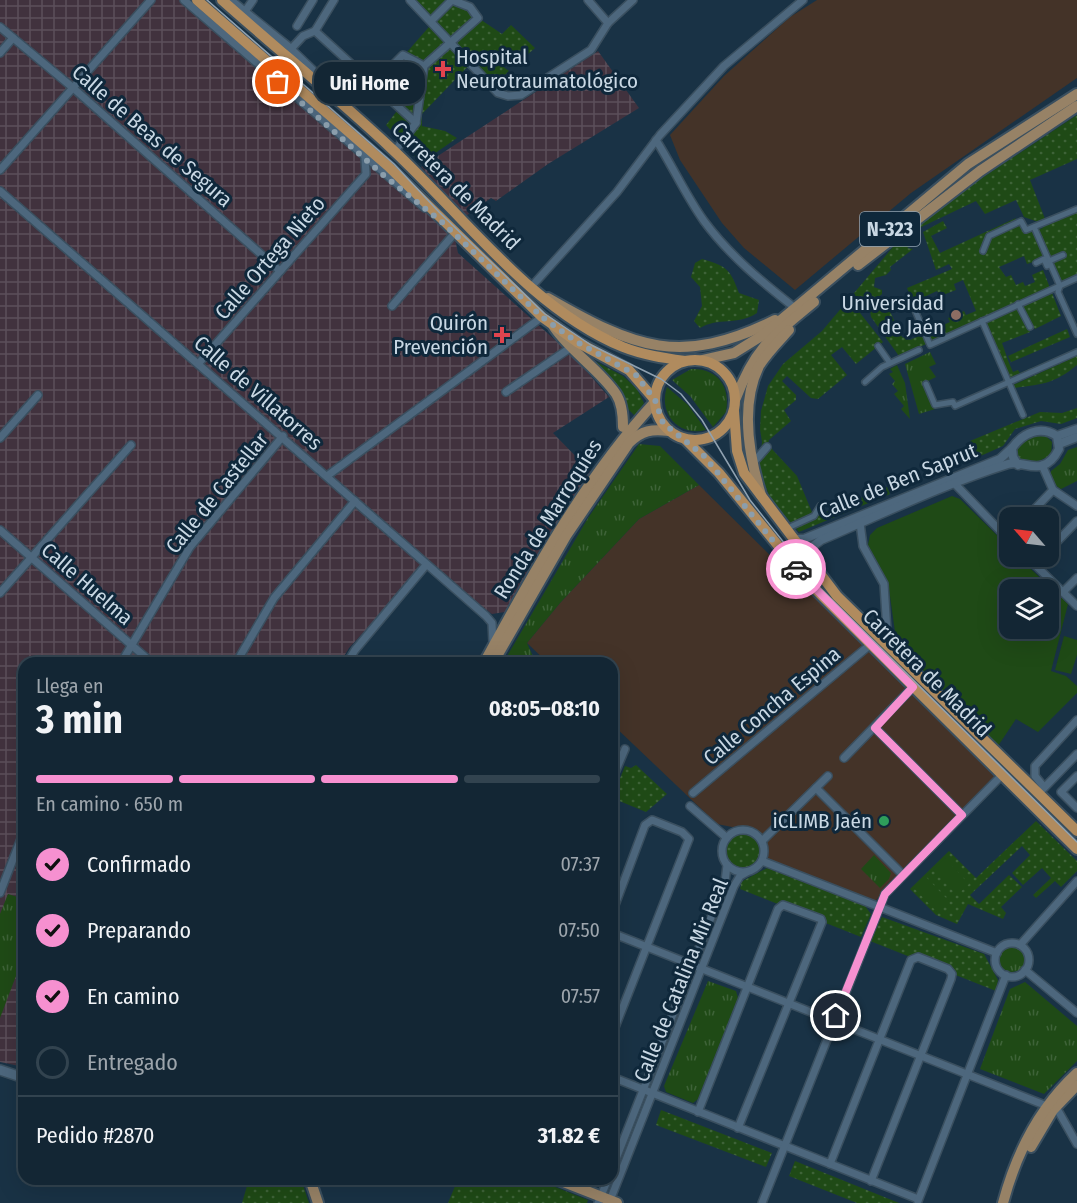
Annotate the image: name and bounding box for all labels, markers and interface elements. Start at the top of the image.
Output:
place label: Hospital Neurotraumatológico [456,44,638,94]
pin [252,56,303,107]
street label: Calle de Beas de Segura [66,59,238,213]
marker: Hospital Neurotraumatológico [434,60,452,78]
callout: Uni Home [314,61,425,103]
icon: bag [261,65,294,98]
text: Uni Home [330,71,409,95]
street label: Carretera de Madrid [386,116,526,256]
street label: Calle Ortega Nieto [209,191,331,325]
road number: N-323 [860,212,920,246]
place label: Universidad de Jaén [842,290,944,340]
marker: Universidad de Jaén [949,308,963,322]
place label: Quirón Prevención [393,310,488,360]
marker: Quirón Prevención [493,326,511,344]
street label: Calle de Villatorres [188,330,328,456]
street label: Calle de Castellar [160,427,274,559]
street label: Ronda de Marroquíes [488,434,608,604]
street label: Calle de Ben Saprut [815,437,981,525]
north arrow [999,507,1059,567]
map controls [999,507,1059,639]
street label: Calle Huelma [36,537,138,631]
courier [766,539,826,599]
icon: car [780,553,813,586]
button: layers [999,579,1059,639]
street label: Carretera de Madrid [857,603,997,743]
street label: Calle Concha Espina [698,641,846,771]
text: Llega en [36,674,104,698]
text: 08:05–08:10 [489,695,600,722]
text: 3 min [36,697,123,743]
text: En camino · 650 m [36,792,183,816]
place label: iCLIMB Jaén [772,808,872,834]
marker: iCLIMB Jaén [877,814,891,828]
icon: check [36,848,69,881]
text: Confirmado [87,851,191,878]
text: 07:37 [560,852,600,876]
street label: Calle de Catalina Mir Real [628,874,734,1086]
icon: check [36,914,69,947]
text: Preparando [87,917,191,944]
text: 07:50 [558,918,600,942]
icon: check [36,980,69,1013]
text: En camino [87,983,179,1010]
text: 07:57 [561,984,600,1008]
pin [810,990,861,1041]
icon: home [819,999,852,1032]
text: Entregado [87,1049,178,1076]
text: Pedido #2870 [36,1122,154,1149]
text: 31.82 € [538,1122,600,1149]

